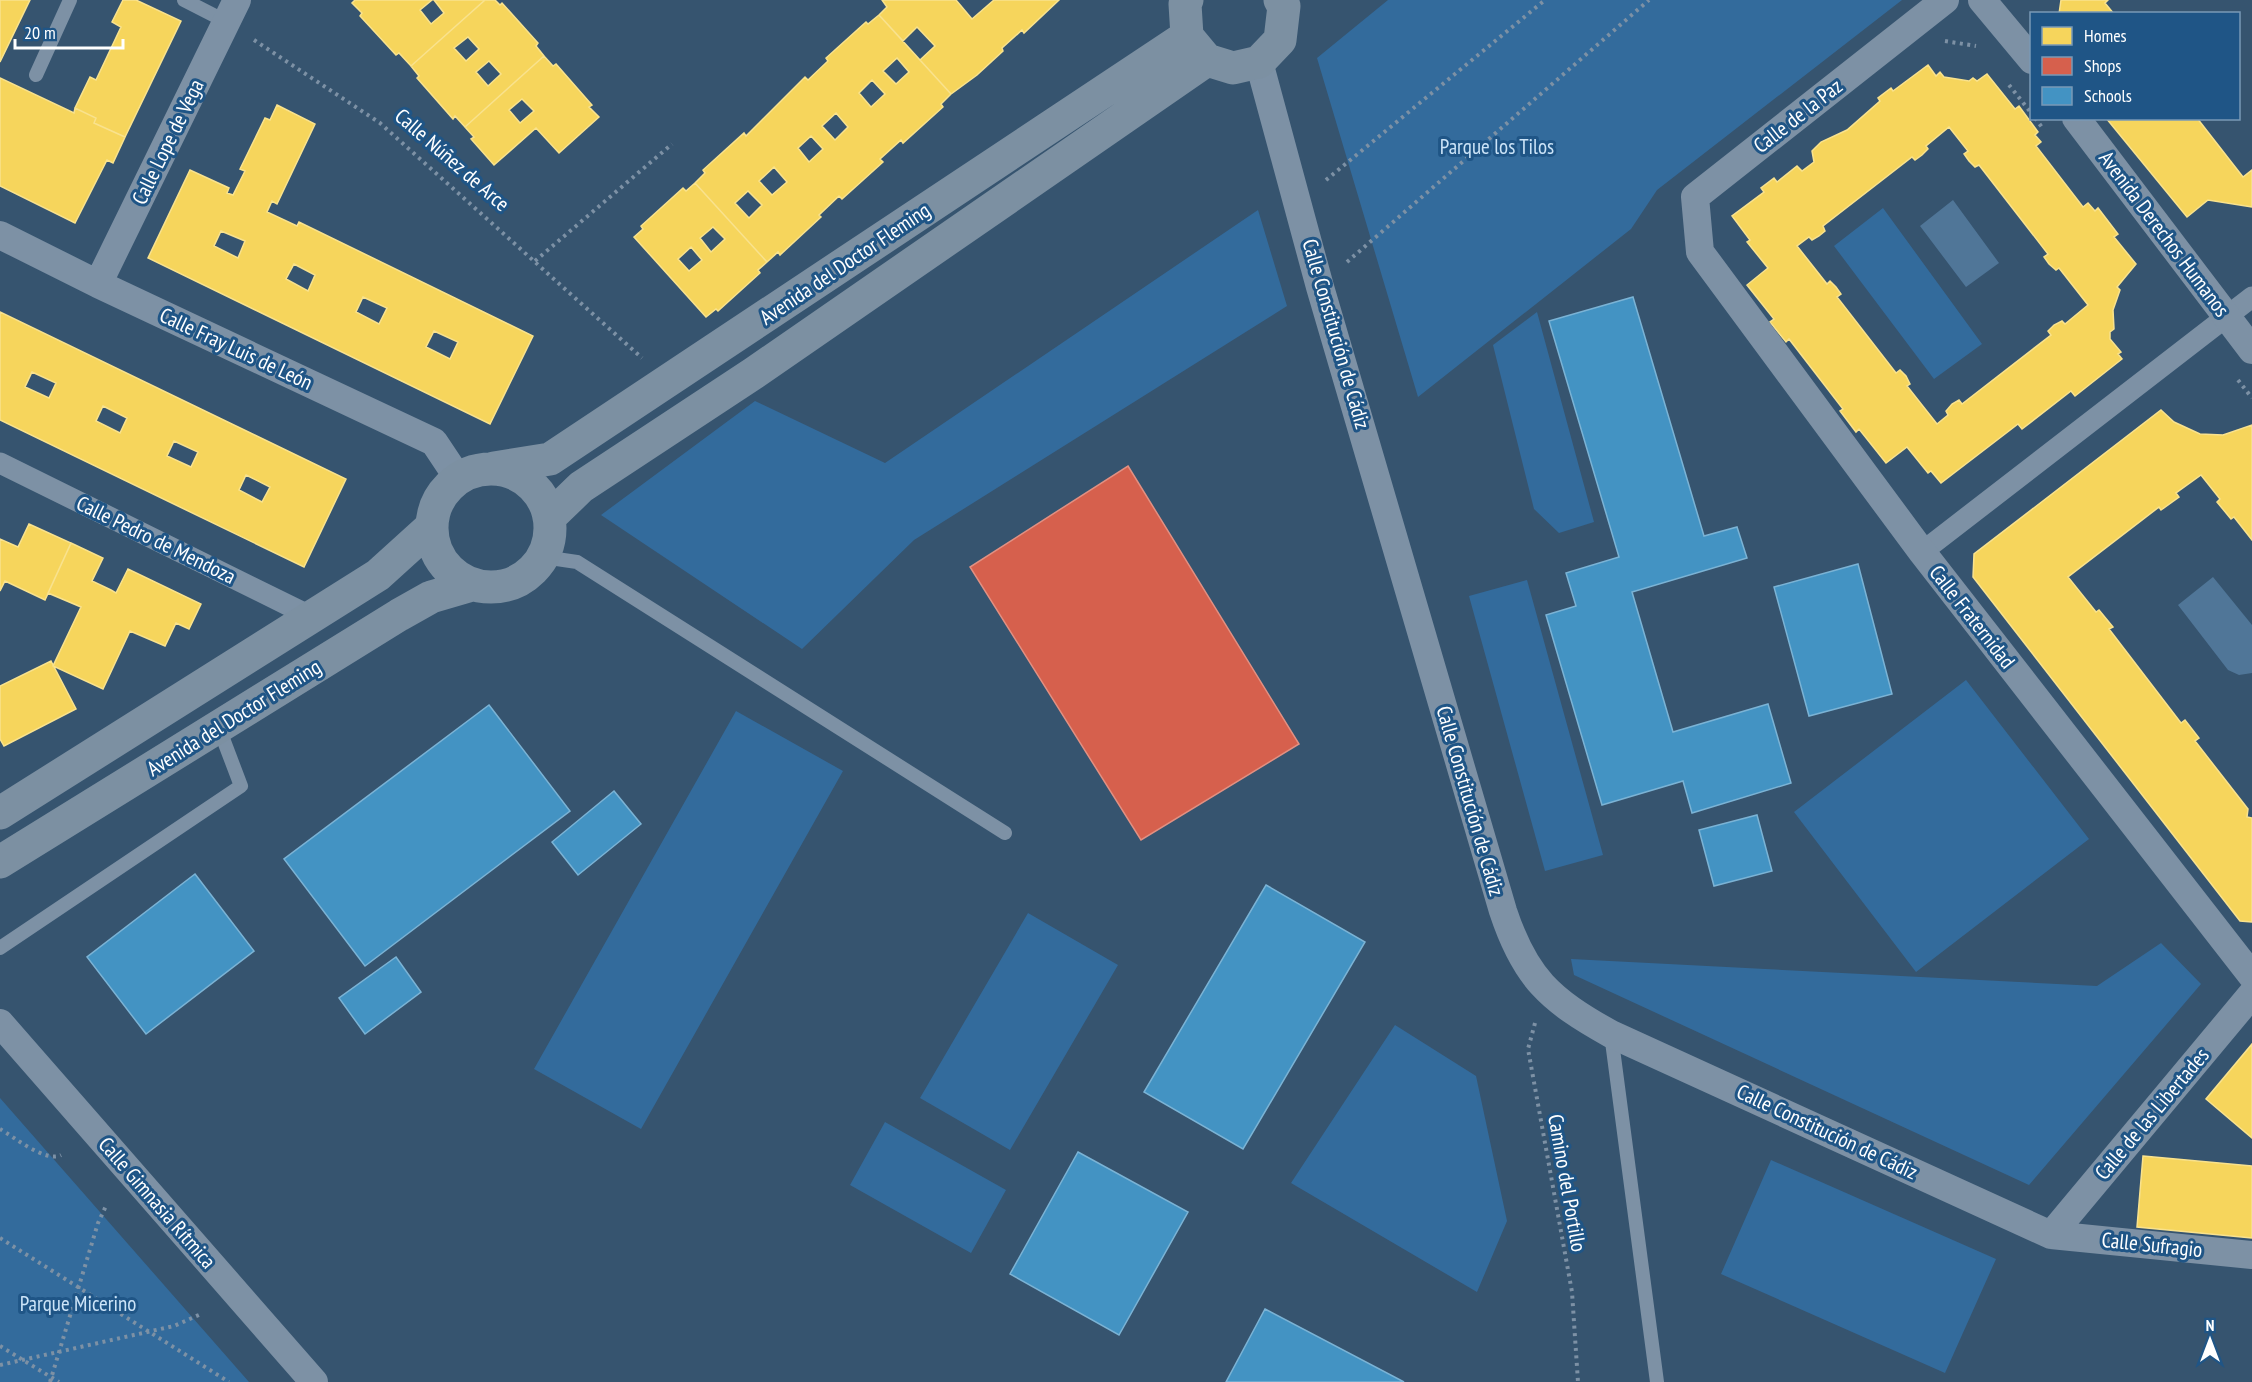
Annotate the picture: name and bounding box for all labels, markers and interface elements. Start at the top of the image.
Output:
scale bar [15,12,123,50]
legend [2030,12,2240,120]
text: 20 m [24,21,56,44]
text: Homes [2084,24,2127,47]
text: Shops [2084,54,2121,77]
street label: Calle de la Paz [1748,72,1848,159]
street label: Calle Lope de Vega [126,75,210,209]
text: Schools [2084,84,2132,107]
street label: Calle Núñez de Arce [389,102,515,217]
park label: Parque los Tilos [1440,133,1554,160]
street label: Avenida Derechos Humanos [2093,145,2236,322]
street label: Avenida del Doctor Fleming [754,196,935,331]
street label: Calle Constitución de Cádiz [1296,236,1377,432]
street label: Calle Fray Luis de León [155,301,317,396]
street label: Calle Pedro de Mendoza [72,489,240,590]
street label: Calle Fraternidad [1924,560,2021,674]
street label: Avenida del Doctor Fleming [142,653,326,782]
street label: Calle Constitución de Cádiz [1430,703,1511,899]
street label: Calle de las Libertades [2089,1042,2215,1185]
street label: Calle Constitución de Cádiz [1732,1078,1922,1185]
street label: Camino del Portillo [1542,1112,1593,1254]
street label: Calle Gimnasia Rítmica [93,1131,222,1274]
street label: Calle Sufragio [2100,1226,2204,1263]
park label: Parque Micerino [20,1290,136,1317]
north arrow [2180,1310,2240,1370]
text: N [2206,1315,2214,1335]

